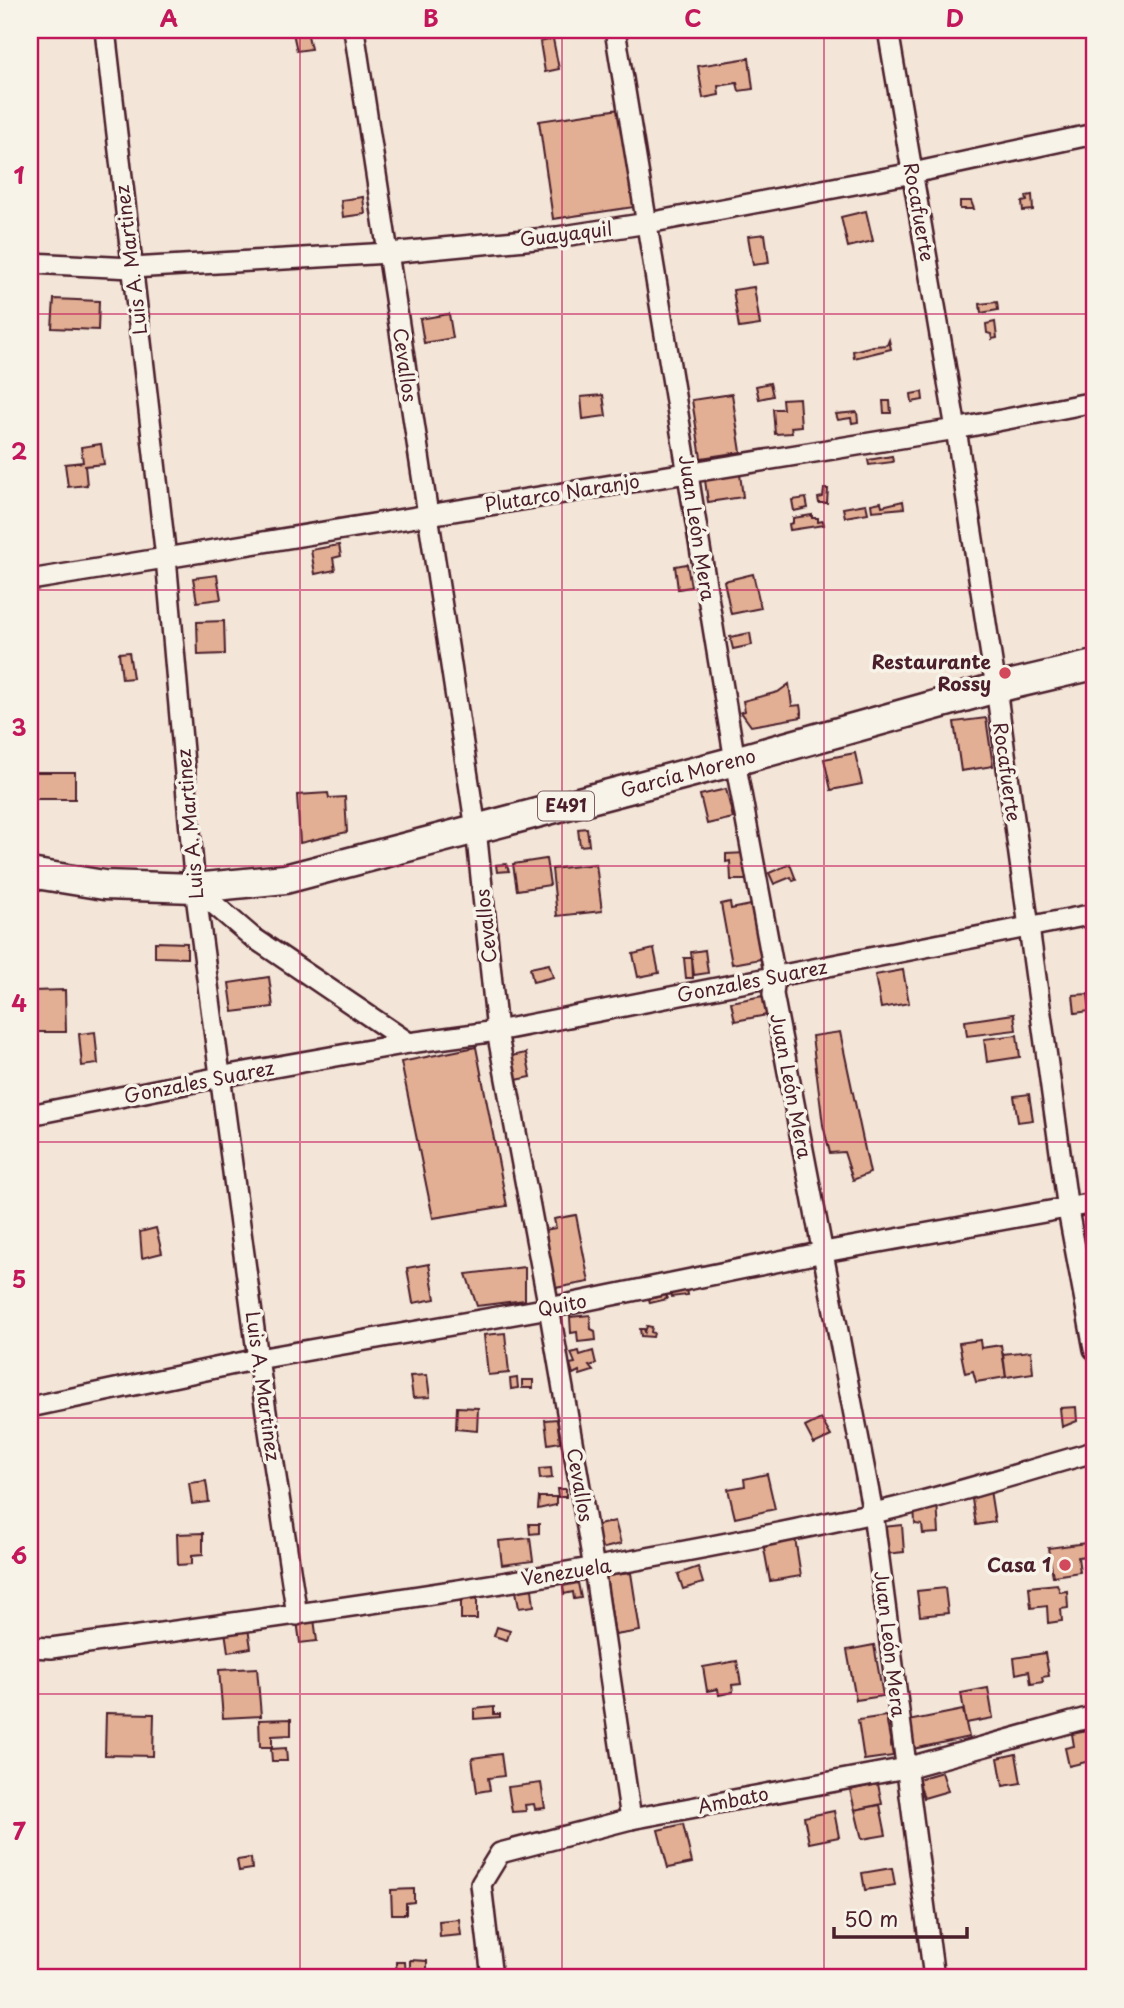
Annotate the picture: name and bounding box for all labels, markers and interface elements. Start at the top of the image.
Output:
text: A [160,0,178,35]
text: B [423,0,439,35]
text: C [684,0,702,35]
text: D [946,0,964,35]
text: 1 [14,157,25,192]
street label: Rocafuerte [897,160,942,264]
street label: Luis A. Martinez [107,184,153,337]
street label: Guayaquil [518,213,614,253]
street label: Cevallos [387,326,425,404]
text: 2 [11,433,27,468]
street label: Juan León Mera [673,453,723,603]
street label: Plutarco Naranjo [482,466,641,518]
place label: Restaurante Rossy [871,647,991,697]
marker: Restaurante Rossy [997,665,1013,681]
text: 3 [11,709,27,744]
street label: Rocafuerte [987,720,1029,823]
street label: García Moreno [617,741,758,804]
street label: Luis A. Martinez [168,748,210,900]
road number: E491 [538,792,594,820]
street label: Cevallos [467,888,503,965]
street label: Gonzales Suarez [674,952,829,1008]
text: 4 [11,985,27,1020]
street label: Juan León Mera [764,1011,820,1161]
street label: Gonzales Suarez [121,1053,276,1109]
text: 5 [12,1261,26,1296]
street label: Quito [535,1286,589,1322]
street label: Luis A. Martinez [240,1309,288,1462]
street label: Cevallos [561,1446,601,1524]
text: 6 [11,1537,27,1572]
street label: Venezuela [519,1550,613,1592]
place label: Casa 1 [987,1550,1051,1578]
marker: Casa 1 [1057,1557,1073,1573]
street label: Juan León Mera [868,1569,914,1719]
street label: Ambato [695,1778,771,1820]
text: 7 [12,1813,26,1848]
scale bar [834,1896,967,1940]
text: 50 m [844,1902,898,1934]

